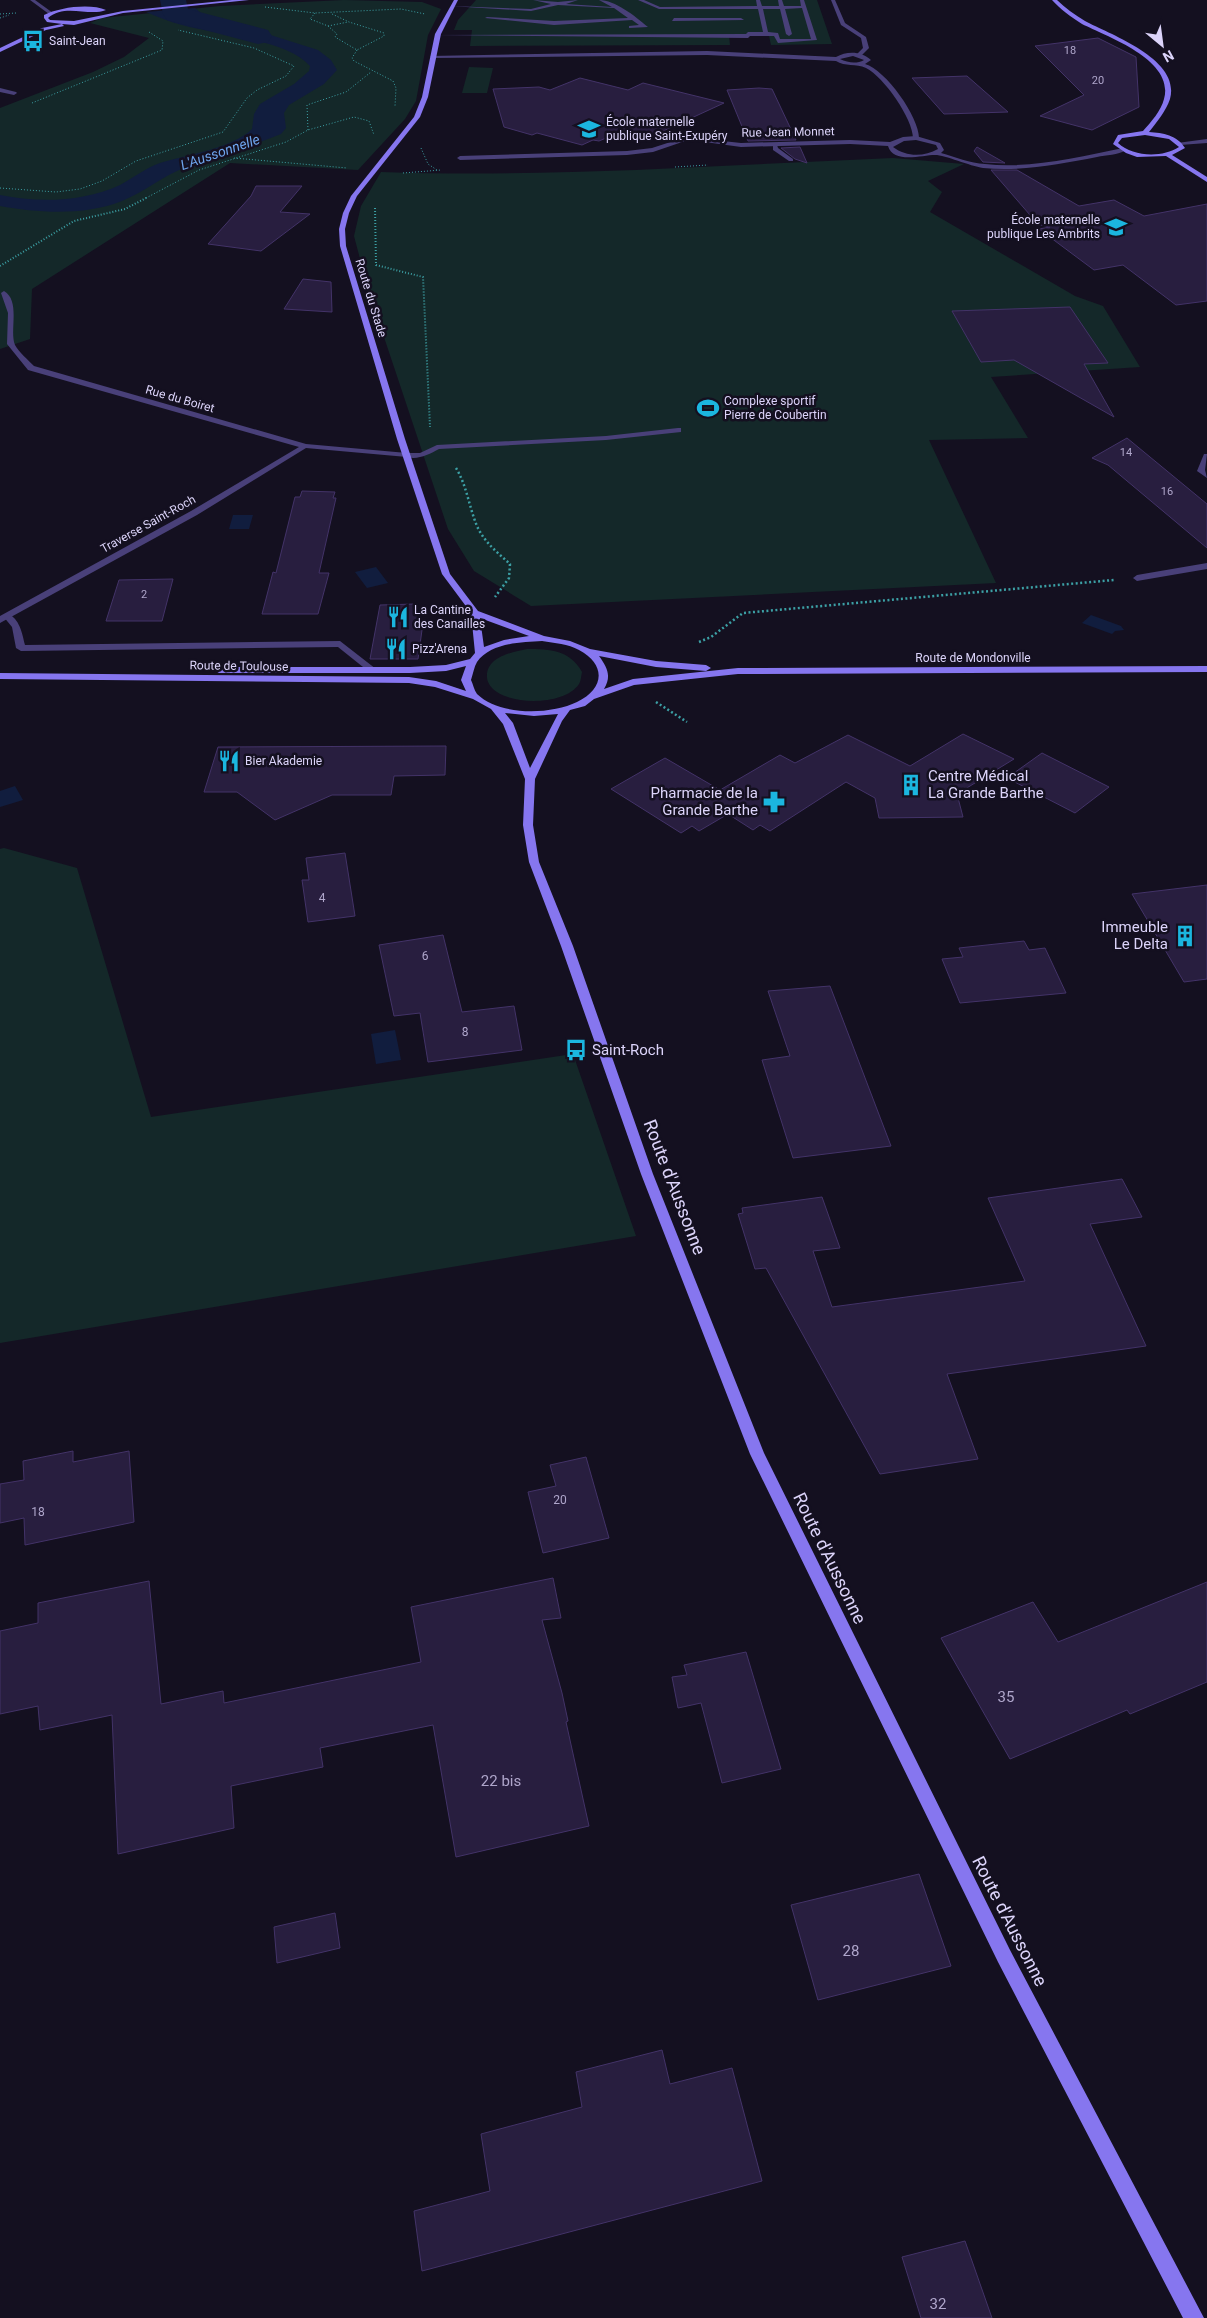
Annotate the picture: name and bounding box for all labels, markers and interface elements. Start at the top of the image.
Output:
north arrow [1137,20,1187,70]
bus stop icon: Saint-Jean [20,28,46,54]
place label: Saint-Jean [49,34,106,48]
house number: 18 [1064,44,1076,57]
text: N [1160,47,1177,66]
house number: 20 [1092,74,1104,87]
place label: École maternelle publique Saint-Exupéry [606,114,728,143]
school or university icon: École maternelle publique Saint-Exupéry [576,116,602,142]
street label: Rue Jean Monnet [741,124,835,140]
water label: L'Aussonnelle [178,131,262,173]
place label: École maternelle publique Les Ambrits [987,212,1100,241]
school or university icon: École maternelle publique Les Ambrits [1103,214,1129,240]
street label: Route du Stade [352,257,390,339]
street label: Rue du Boiret [144,382,216,416]
place label: Complexe sportif Pierre de Coubertin [724,394,827,422]
sports icon: Complexe sportif Pierre de Coubertin [695,395,721,421]
house number: 14 [1120,446,1132,459]
house number: 16 [1161,485,1173,498]
street label: Traverse Saint-Roch [98,492,198,556]
house number: 2 [141,588,147,601]
place label: La Cantine des Canailles [414,603,485,631]
restaurant icon: La Cantine des Canailles [385,604,411,630]
restaurant icon: Pizz'Arena [383,636,409,662]
place label: Pizz'Arena [412,642,467,656]
street label: Route de Mondonville [915,651,1031,665]
street label: Route de Toulouse [189,658,289,674]
restaurant icon: Bier Akademie [216,748,242,774]
place label: Bier Akademie [245,754,322,768]
place label: Centre Médical La Grande Barthe [928,767,1044,802]
building icon: Centre Médical La Grande Barthe [898,772,924,798]
place label: Pharmacie de la Grande Barthe [651,784,758,819]
pharmacy icon: Pharmacie de la Grande Barthe [761,789,787,815]
house number: 4 [319,891,326,905]
place label: Immeuble Le Delta [1101,918,1168,953]
building icon: Immeuble Le Delta [1172,923,1198,949]
house number: 6 [422,949,429,963]
house number: 8 [462,1025,469,1039]
bus stop icon: Saint-Roch [563,1037,589,1063]
place label: Saint-Roch [592,1041,664,1059]
street label: Route d'Aussonne [640,1116,710,1258]
street label: Route d'Aussonne [789,1489,871,1627]
house number: 20 [553,1493,567,1507]
house number: 18 [31,1505,45,1519]
house number: 35 [998,1688,1014,1706]
house number: 22 bis [481,1772,521,1790]
street label: Route d'Aussonne [968,1852,1052,1990]
house number: 28 [843,1942,859,1960]
house number: 32 [930,2295,946,2313]

